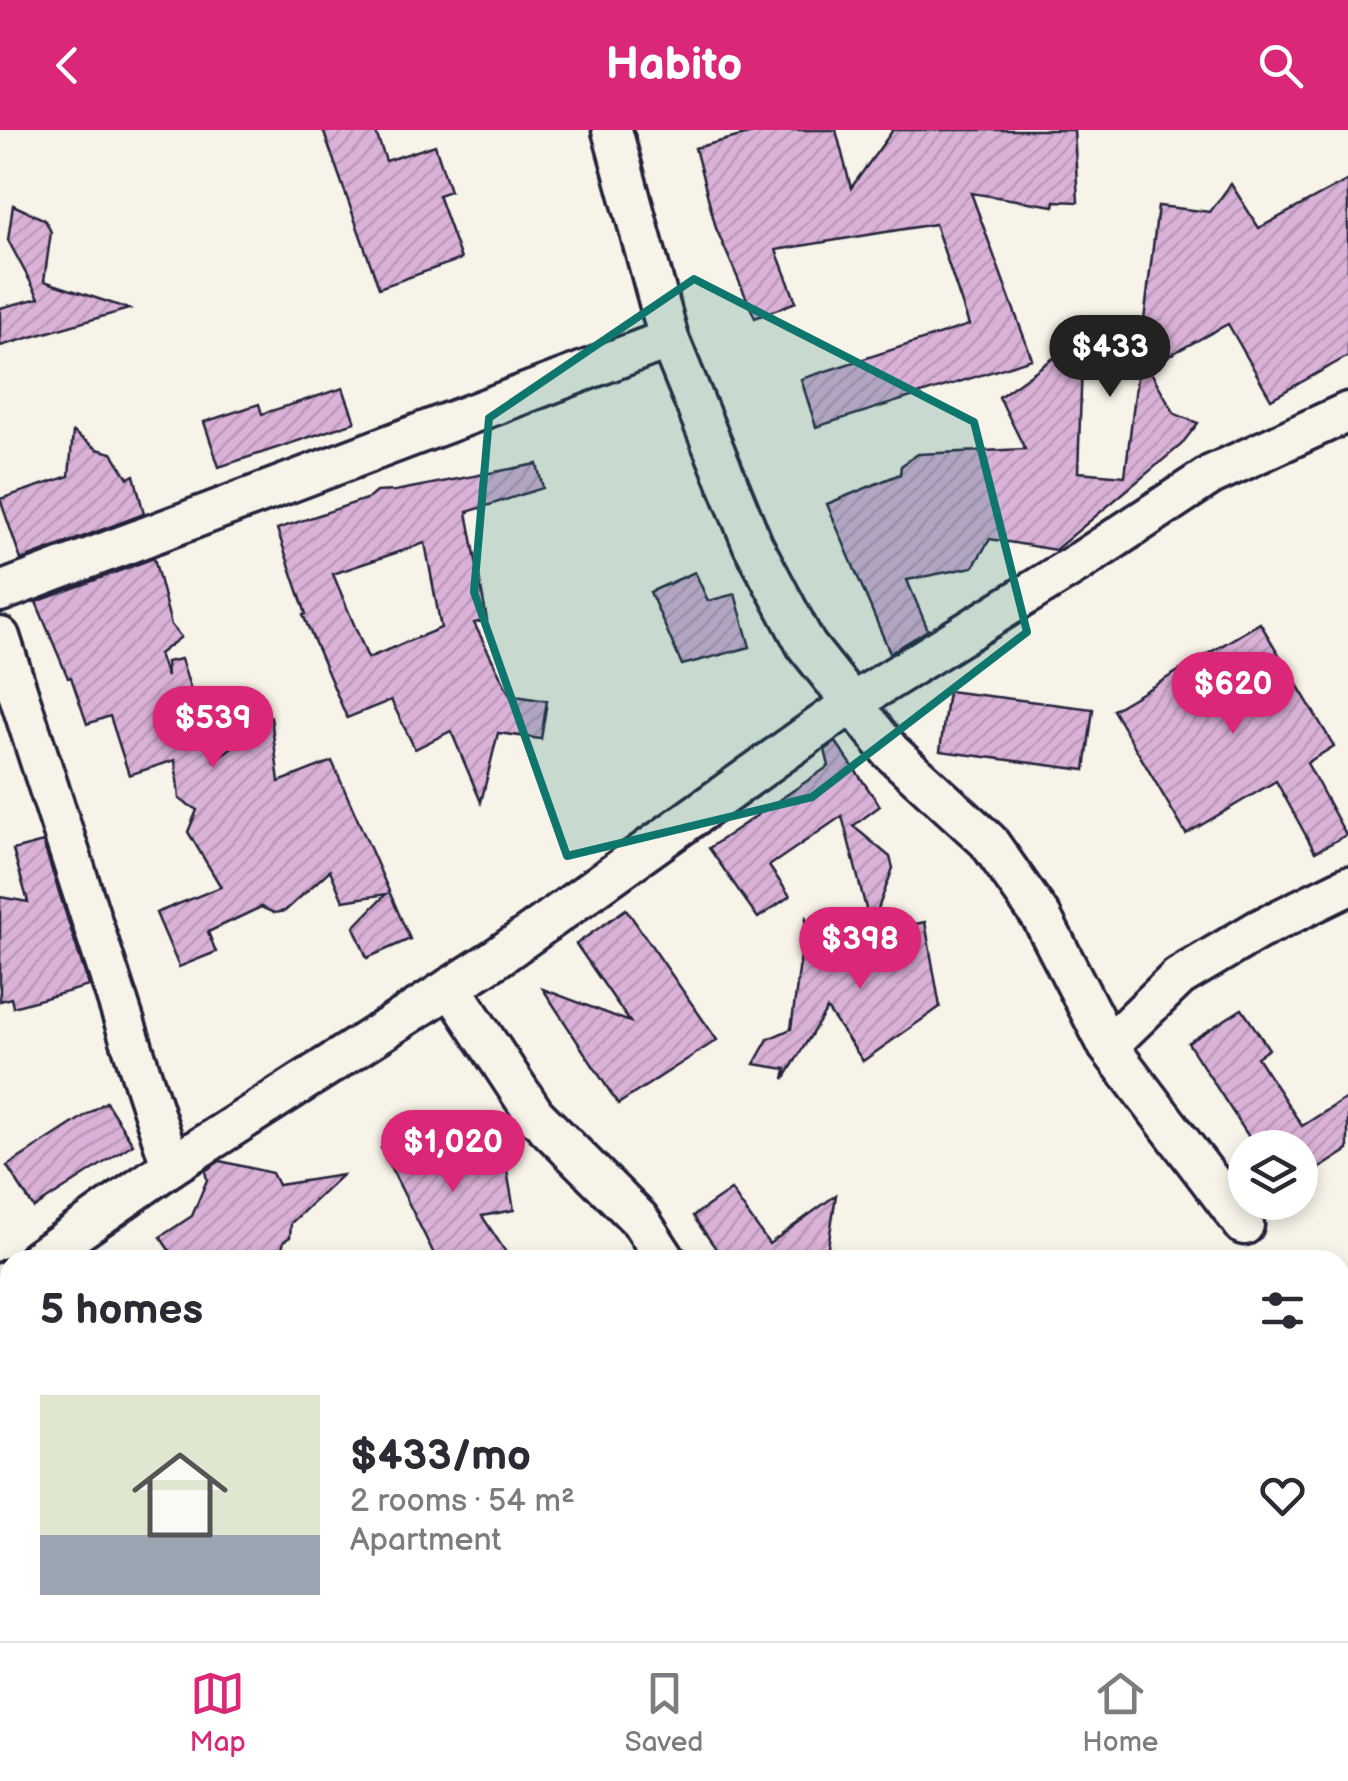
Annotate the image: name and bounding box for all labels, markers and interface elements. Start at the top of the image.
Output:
icon: back [40,38,95,93]
text: Habito [606,38,742,93]
icon: search [1253,38,1308,93]
pin: $433 [1051,315,1169,400]
text: $433 [1071,328,1149,367]
pin: $620 [1174,652,1292,737]
text: $620 [1193,665,1273,704]
pin: $539 [154,686,272,771]
text: $539 [175,699,252,738]
pin: $398 [801,907,919,992]
text: $398 [821,920,899,959]
pin: $1,020 [372,1110,534,1195]
text: $1,020 [403,1123,503,1162]
map controls [1228,1130,1318,1220]
button: layers [1228,1130,1318,1220]
icon: filters [1255,1283,1310,1338]
text: 5 homes [40,1285,203,1336]
text: $433/mo [350,1431,531,1482]
icon: home [120,1435,240,1555]
icon: heart [1255,1468,1310,1523]
text: 2 rooms · 54 m² [350,1482,575,1521]
text: Apartment [350,1521,501,1560]
tab: Map [190,1666,246,1759]
tab: Saved [625,1666,703,1759]
tab: Home [1082,1666,1158,1759]

